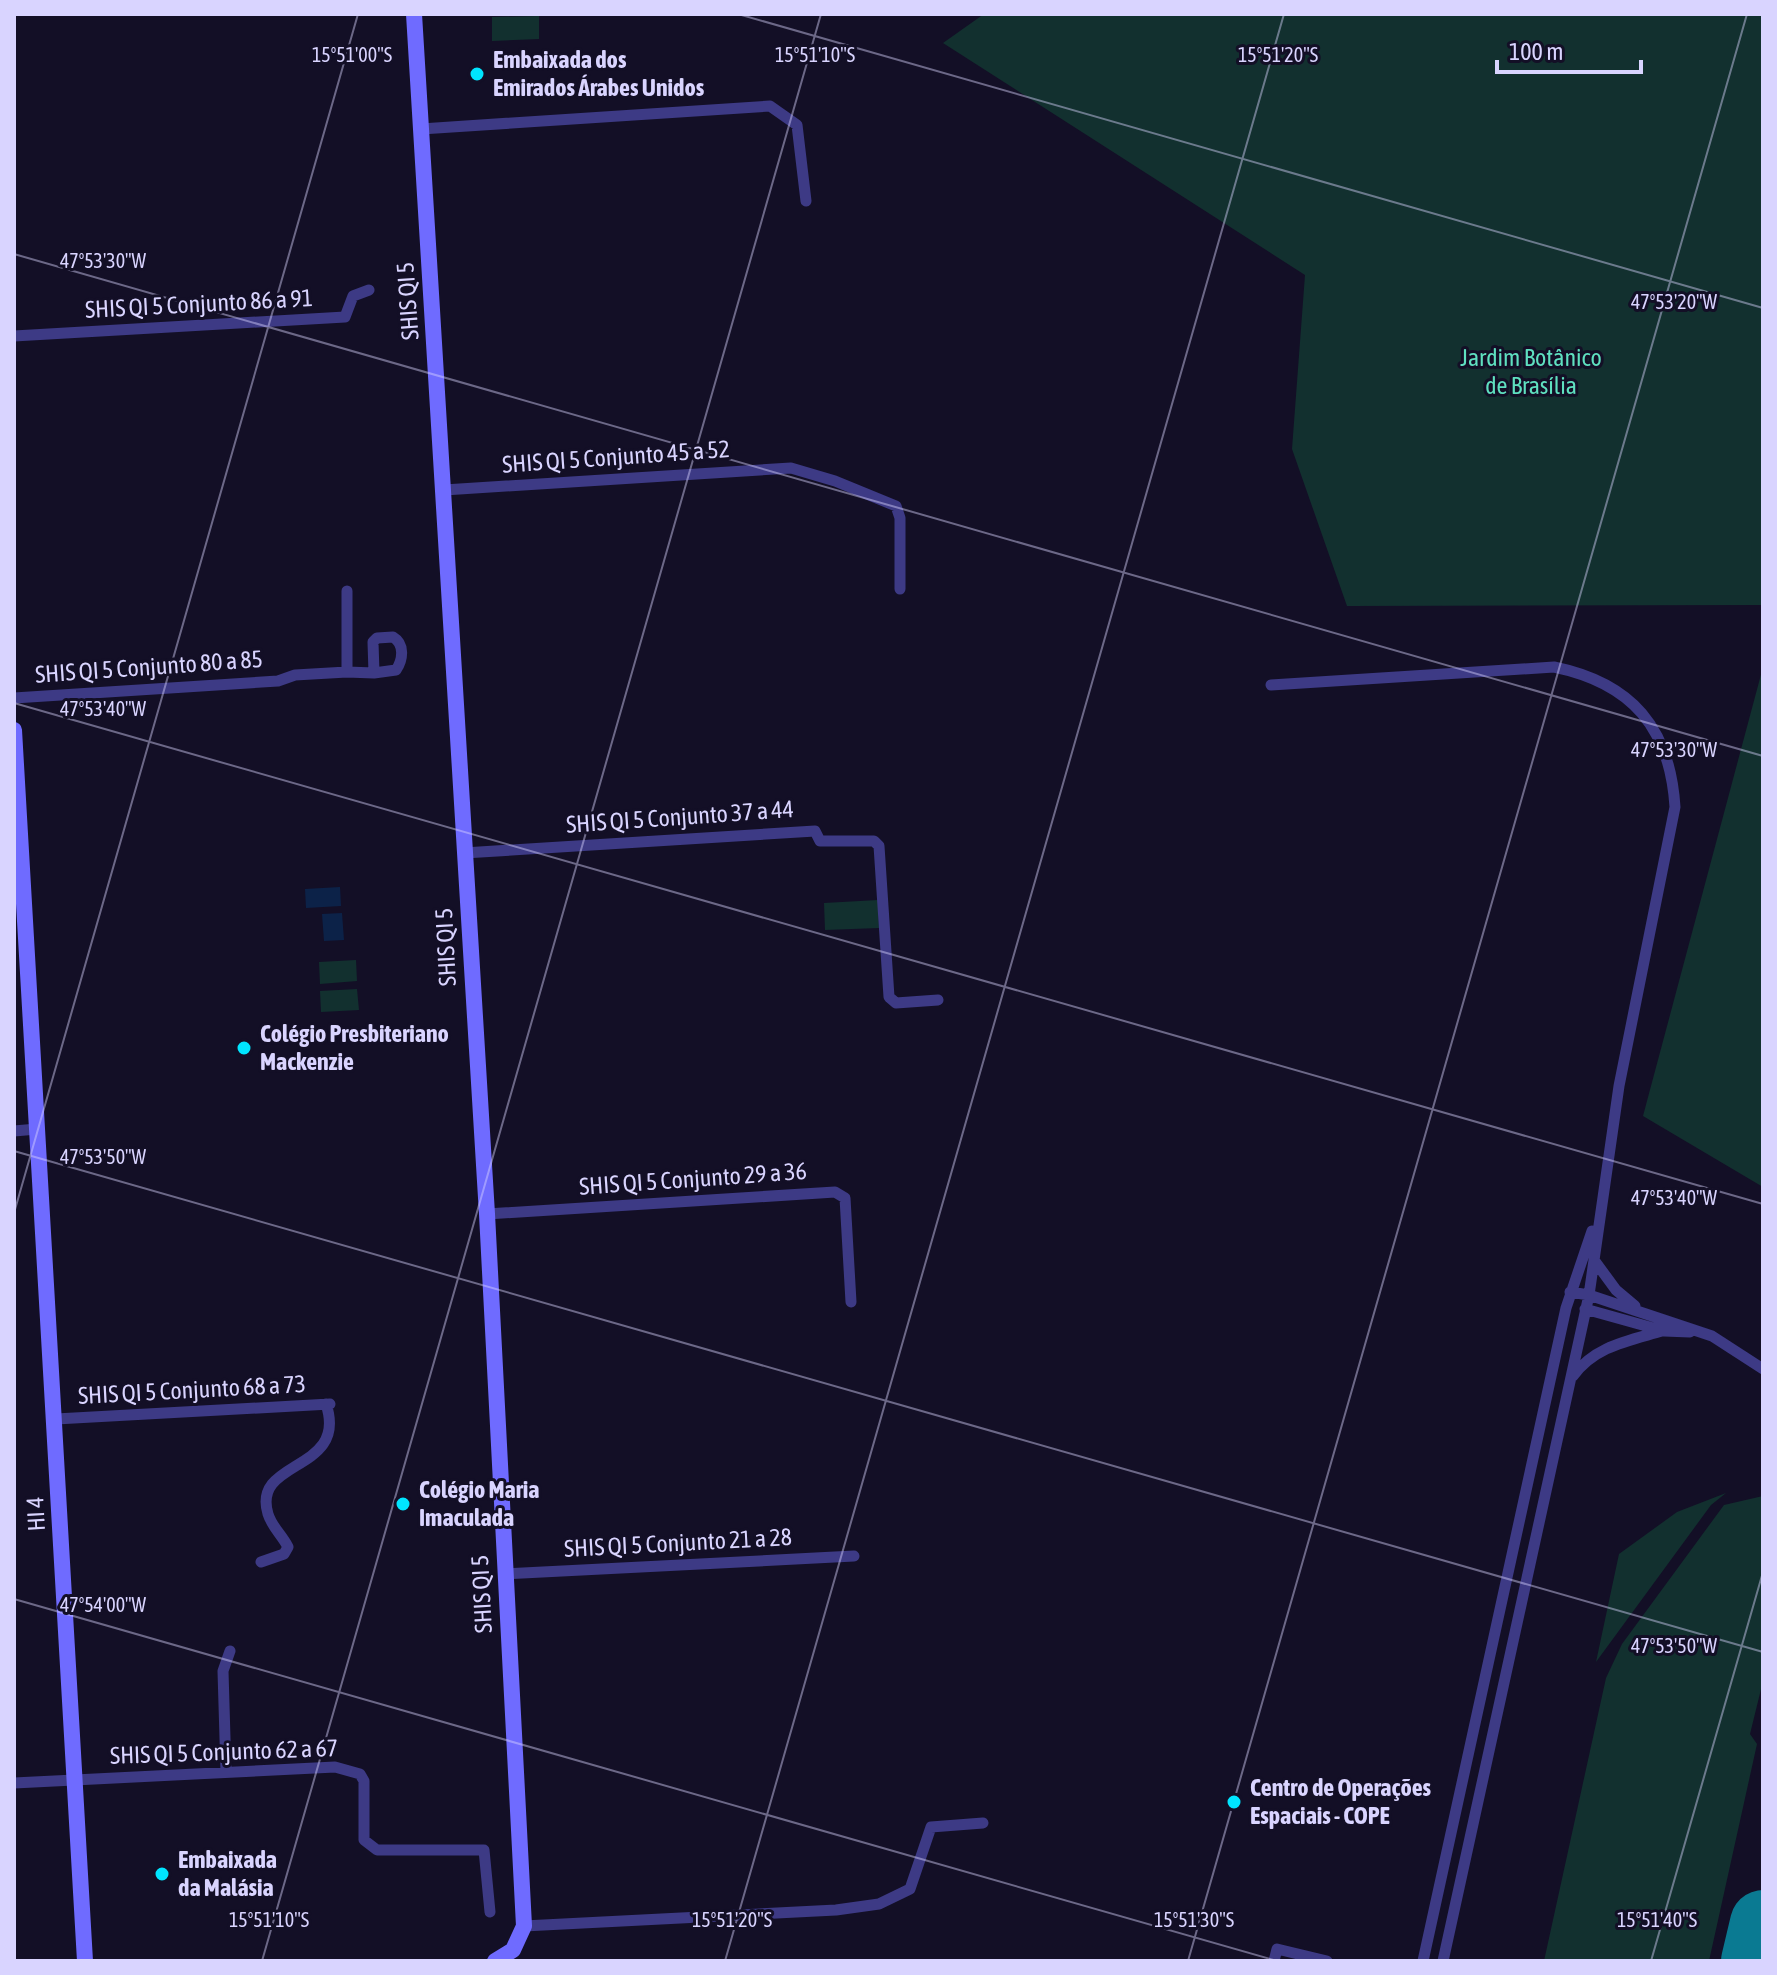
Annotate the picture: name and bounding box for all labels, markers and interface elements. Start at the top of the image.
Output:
scale bar [1497,24,1641,74]
text: 100 m [1509,38,1563,65]
text: 15°51'00"S [312,43,392,66]
text: 15°51'10"S [775,43,855,66]
text: 15°51'20"S [1238,43,1318,66]
place label: Embaixada dos Emirados Árabes Unidos [493,46,705,101]
marker: Embaixada dos Emirados Árabes Unidos [468,65,486,83]
text: 47°53'30"W [60,249,147,272]
street label: SHIS QI 5 [391,261,424,341]
street label: SHIS QI 5 Conjunto 86 a 91 [84,284,314,323]
text: 47°53'20"W [1631,290,1718,313]
park label: Jardim Botânico de Brasília [1460,344,1602,399]
street label: SHIS QI 5 Conjunto 45 a 52 [501,435,731,478]
street label: SHIS QI 5 Conjunto 80 a 85 [34,645,264,688]
text: 47°53'40"W [60,697,147,720]
text: 47°53'30"W [1631,738,1718,761]
street label: SHIS QI 5 Conjunto 37 a 44 [565,795,795,838]
street label: SHIS QI 5 [430,907,461,987]
place label: Colégio Presbiteriano Mackenzie [260,1020,449,1075]
marker: Colégio Presbiteriano Mackenzie [235,1039,253,1057]
text: 47°53'50"W [60,1145,147,1168]
street label: SHIS QI 5 Conjunto 29 a 36 [578,1157,808,1200]
text: 47°53'40"W [1631,1186,1718,1209]
street label: SHIS QI 5 Conjunto 68 a 73 [77,1370,307,1409]
place label: Colégio Maria Imaculada [419,1476,540,1531]
marker: Colégio Maria Imaculada [394,1495,412,1513]
street label: HI 4 [21,1496,50,1532]
street label: SHIS QI 5 Conjunto 21 a 28 [563,1523,793,1562]
street label: SHIS QI 5 [466,1554,497,1634]
text: 47°54'00"W [60,1593,147,1616]
text: 47°53'50"W [1631,1634,1718,1657]
street label: SHIS QI 5 Conjunto 62 a 67 [110,1734,338,1769]
place label: Centro de Operações Espaciais - COPE [1250,1774,1432,1829]
marker: Centro de Operações Espaciais - COPE [1225,1793,1243,1811]
place label: Embaixada da Malásia [178,1846,277,1901]
marker: Embaixada da Malásia [153,1865,171,1883]
text: 15°51'10"S [229,1908,309,1931]
text: 15°51'20"S [692,1908,772,1931]
text: 15°51'30"S [1154,1908,1234,1931]
text: 15°51'40"S [1617,1908,1697,1931]

